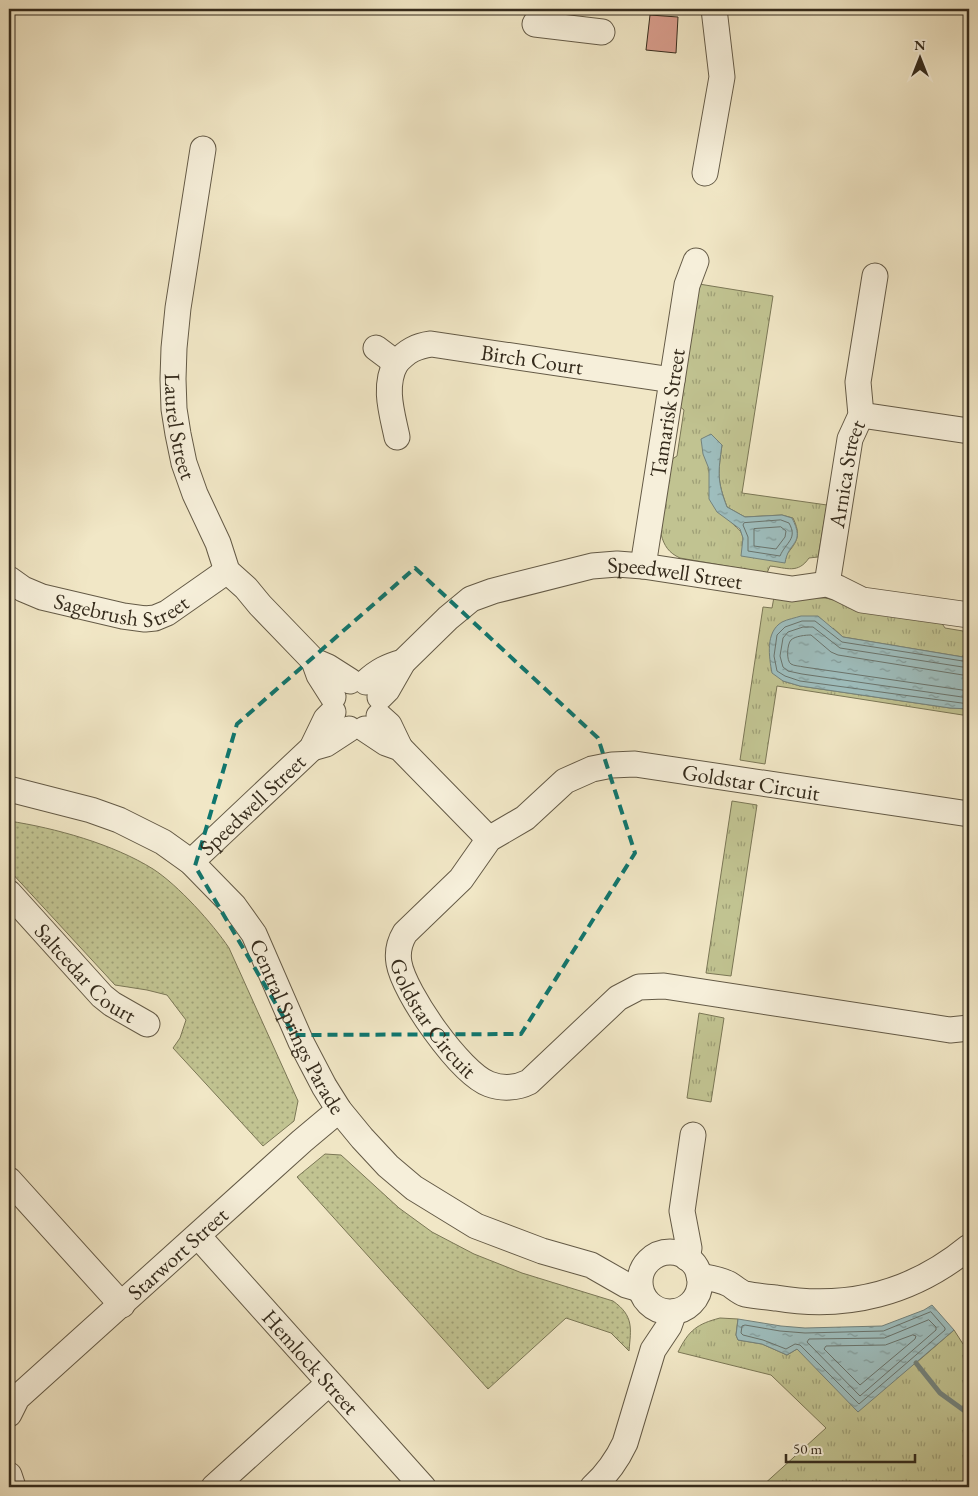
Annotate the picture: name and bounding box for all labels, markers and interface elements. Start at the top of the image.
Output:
north arrow [896,32,946,82]
text: N [914,36,926,54]
street label: Birch Court [479,338,585,382]
street label: Tamarisk Street [643,346,692,479]
street label: Laurel Street [158,373,203,484]
street label: Arnica Street [822,415,872,531]
street label: Speedwell Street [606,550,744,596]
street label: Sagebrush Street [51,586,195,634]
street label: Speedwell Street [193,748,312,862]
street label: Goldstar Circuit [680,757,822,808]
street label: Saltcedar Court [28,917,141,1030]
street label: Central Springs Parade [243,934,352,1120]
street label: Goldstar Circuit [383,955,482,1085]
street label: Starwort Street [121,1201,234,1307]
street label: Hemlock Street [256,1303,365,1421]
scale bar [786,1431,914,1463]
text: 50 m [793,1439,822,1458]

